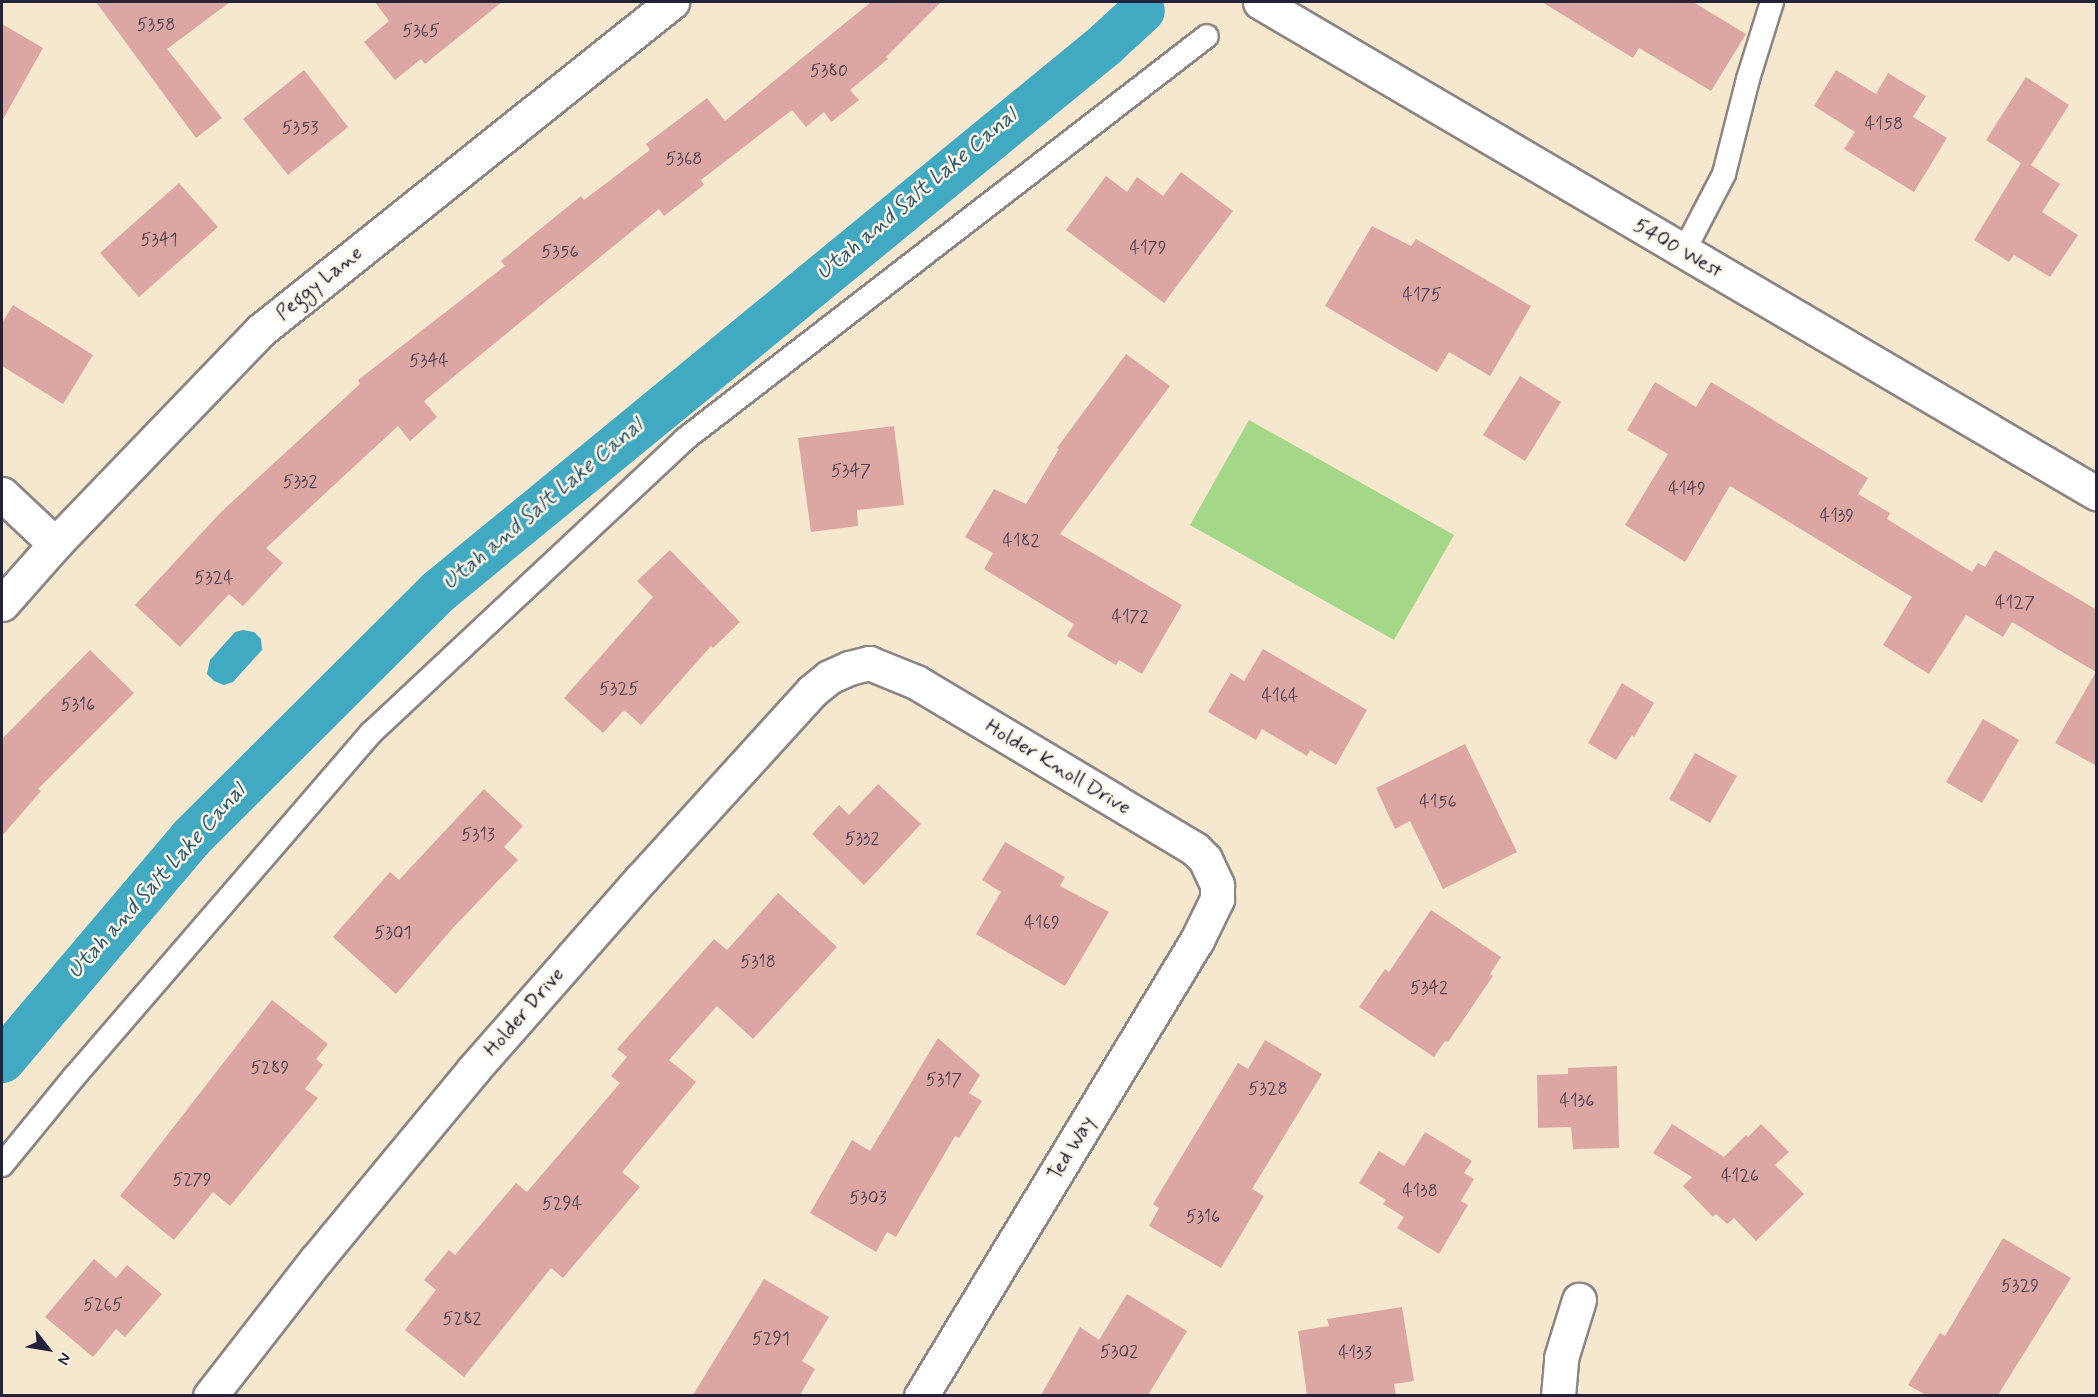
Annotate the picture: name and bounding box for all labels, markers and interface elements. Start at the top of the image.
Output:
house number: 5358 [137,14,175,36]
house number: 5365 [402,20,440,42]
house number: 5380 [810,60,848,82]
water label: Utah and Salt Lake Canal [814,106,1020,284]
house number: 4158 [1865,113,1903,135]
house number: 5353 [282,117,318,139]
house number: 5368 [665,148,703,170]
street label: 5400 West [1629,212,1727,284]
house number: 5341 [140,229,178,251]
house number: 4179 [1129,237,1167,259]
street label: Peggy Lane [271,241,367,325]
house number: 5356 [541,241,579,263]
house number: 4175 [1402,284,1442,306]
house number: 5344 [409,350,449,372]
water label: Utah and Salt Lake Canal [440,416,646,594]
house number: 5347 [831,460,871,482]
house number: 5332 [283,471,317,493]
house number: 4149 [1668,478,1706,500]
house number: 4139 [1820,505,1854,527]
house number: 4182 [1003,530,1039,552]
house number: 5324 [194,567,234,589]
house number: 4127 [1995,592,2035,614]
house number: 4172 [1111,606,1149,628]
house number: 5325 [599,678,639,700]
house number: 4164 [1261,685,1299,707]
house number: 5316 [61,694,95,716]
street label: Holder Knoll Drive [983,715,1133,819]
water label: Utah and Salt Lake Canal [65,782,249,982]
house number: 4156 [1419,791,1457,813]
house number: 5313 [461,824,495,846]
house number: 5332 [845,828,879,850]
house number: 4169 [1024,912,1060,934]
house number: 5301 [374,922,412,944]
house number: 5318 [740,951,776,973]
street label: Holder Drive [479,963,569,1061]
house number: 5342 [1410,977,1448,999]
house number: 5289 [251,1057,289,1079]
house number: 5317 [926,1069,962,1091]
house number: 5328 [1248,1078,1288,1100]
house number: 4136 [1560,1090,1594,1112]
street label: Ted Way [1041,1109,1101,1187]
house number: 4126 [1721,1165,1759,1187]
house number: 5279 [172,1169,212,1191]
house number: 4138 [1402,1180,1438,1202]
house number: 5303 [849,1187,887,1209]
house number: 5294 [542,1193,582,1215]
house number: 5316 [1186,1206,1220,1228]
house number: 5329 [2001,1275,2039,1297]
house number: 5265 [83,1294,123,1316]
house number: 5282 [443,1308,481,1330]
north arrow [18,1319,78,1379]
house number: 5291 [752,1328,790,1350]
house number: 5302 [1100,1341,1138,1363]
house number: 4133 [1338,1342,1372,1364]
text: N [52,1349,76,1369]

